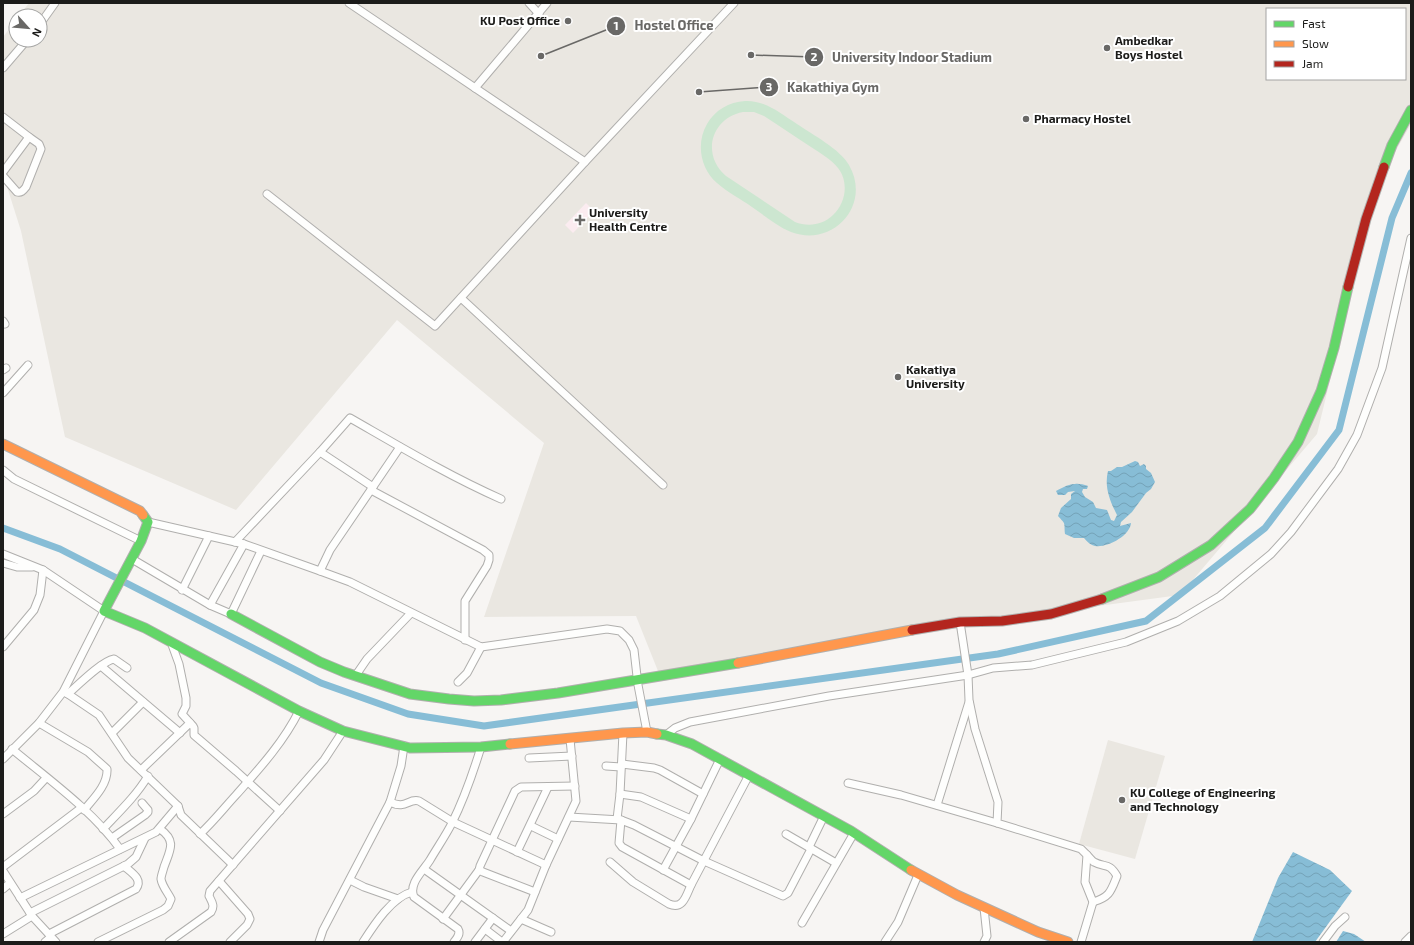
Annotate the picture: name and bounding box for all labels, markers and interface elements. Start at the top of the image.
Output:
north arrow [8,8,48,48]
legend [1266,8,1406,80]
place label: KU Post Office [480,13,560,27]
callout: Hostel Office [606,13,721,38]
marker: KU Post Office [563,16,573,26]
text: Fast [1302,16,1326,30]
text: Hostel Office [634,17,714,33]
text: 1 [613,18,619,32]
text: N [30,26,45,39]
place label: Ambedkar Boys Hostel [1115,33,1183,62]
text: Slow [1302,36,1329,50]
marker: Ambedkar Boys Hostel [1102,43,1112,53]
callout: University Indoor Stadium [804,45,1000,70]
text: 2 [811,49,818,63]
text: University Indoor Stadium [832,49,992,65]
text: Jam [1302,56,1323,70]
callout: Kakathiya Gym [759,75,887,100]
text: 3 [766,79,773,93]
text: Kakathiya Gym [787,79,879,95]
place label: Pharmacy Hostel [1034,111,1131,126]
marker: Pharmacy Hostel [1021,114,1031,124]
place label: University Health Centre [589,205,667,233]
marker: University Health Centre [574,214,586,226]
place label: Kakatiya University [906,362,965,391]
marker: Kakatiya University [893,372,903,382]
place label: KU College of Engineering and Technology [1130,785,1276,814]
marker: KU College of Engineering and Technology [1117,795,1127,805]

